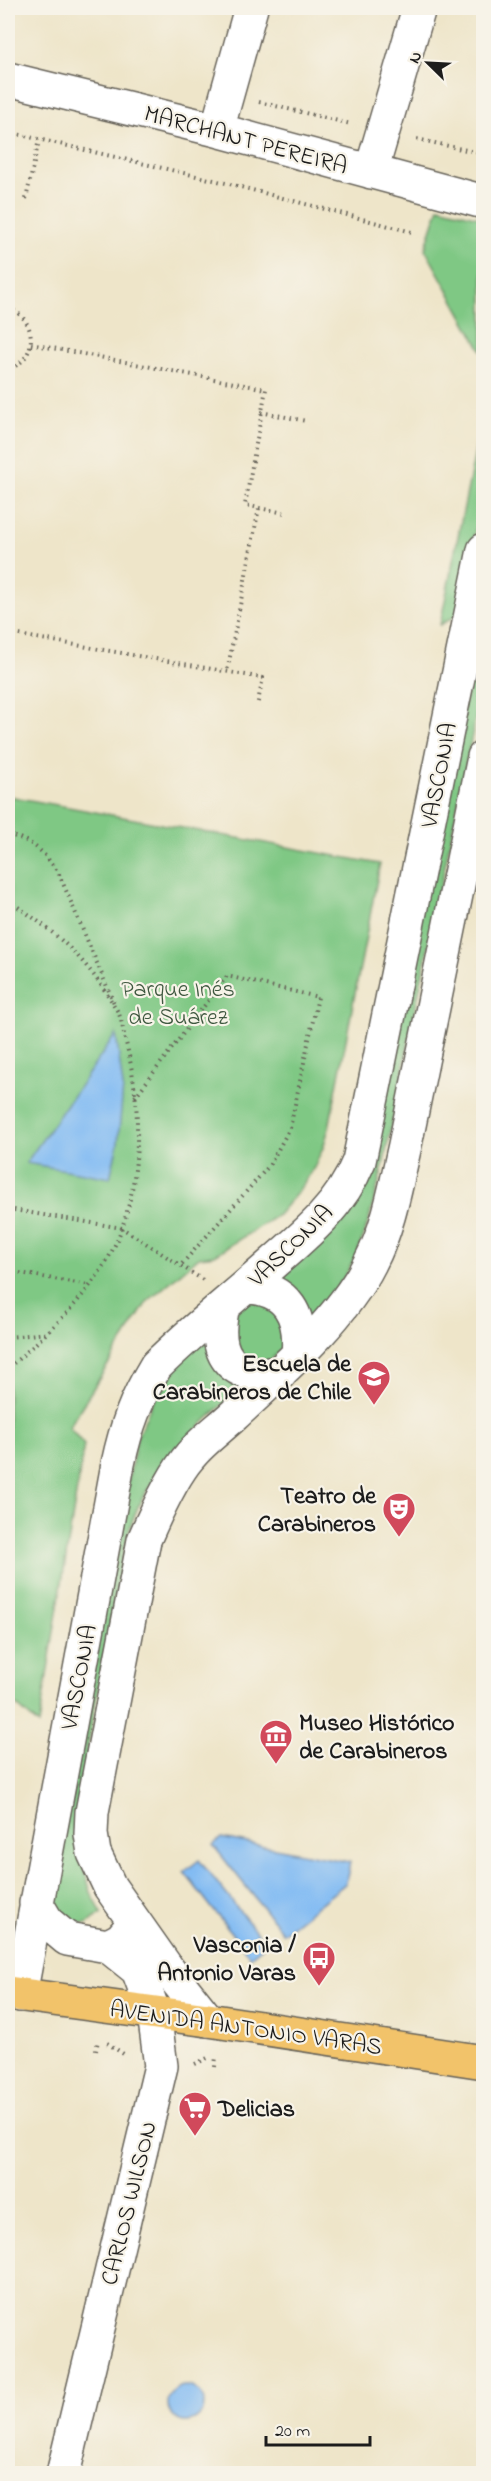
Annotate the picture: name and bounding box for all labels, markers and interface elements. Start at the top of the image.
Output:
north arrow [398,33,458,93]
text: N [403,48,429,68]
street label: MARCHANT PEREIRA [140,97,351,185]
street label: VASCONIA [413,720,468,832]
park label: Parque Inés de Suárez [121,973,235,1036]
street label: VASCONIA [241,1197,342,1297]
place label: Escuela de Carabineros de Chile [153,1348,352,1411]
school or university icon: Escuela de Carabineros de Chile [356,1359,392,1406]
place label: Teatro de Carabineros [258,1480,377,1543]
theatre icon: Teatro de Carabineros [381,1491,417,1538]
street label: VASCONIA [53,1622,108,1734]
place label: Museo Histórico de Carabineros [299,1707,455,1770]
museum icon: Museo Histórico de Carabineros [258,1718,294,1765]
place label: Vasconia / Antonio Varas [157,1929,297,1992]
bus stop icon: Vasconia / Antonio Varas [301,1940,337,1987]
street label: AVENIDA ANTONIO VARAS [107,1993,384,2066]
supermarket icon: Delicias [177,2090,213,2137]
place label: Delicias [217,2093,295,2128]
street label: CARLOS WILSON [93,2118,168,2289]
scale bar [266,2409,370,2447]
text: 20 m [275,2419,310,2445]

